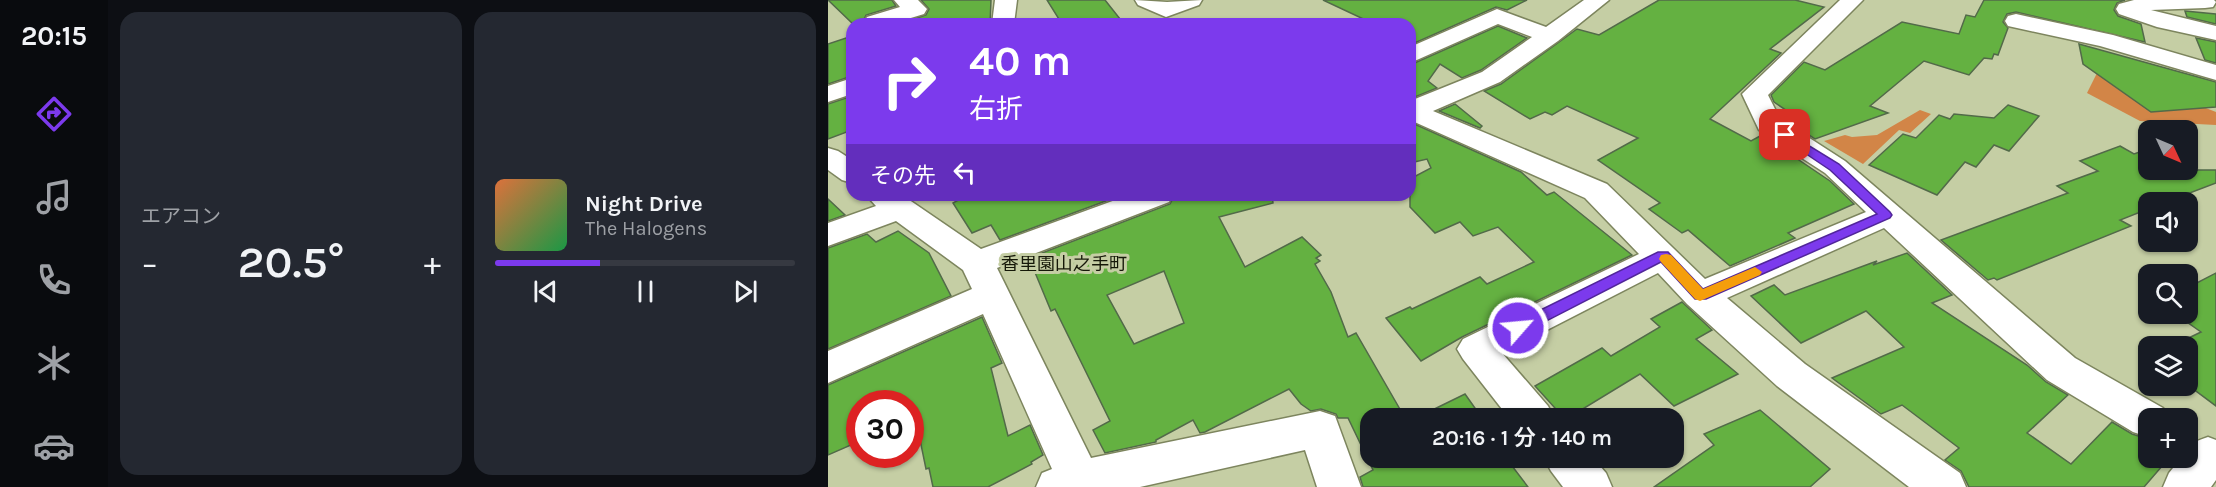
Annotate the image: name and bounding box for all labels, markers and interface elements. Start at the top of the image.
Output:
text: 20:15 [21,20,87,52]
text: 40 m [969,36,1071,86]
icon: right [870,42,948,120]
icon: directions [33,93,75,135]
text: 右折 [969,93,1023,125]
pin [1759,109,1810,160]
icon: arrive [1768,118,1801,151]
north arrow [2138,120,2198,180]
map controls [2138,120,2198,468]
icon: left [948,156,981,189]
text: その先 [870,163,936,189]
icon: music [33,176,75,218]
text: Night Drive [585,191,703,217]
button: sound [2138,192,2198,252]
text: エアコン [141,205,221,228]
text: The Halogens [585,217,707,240]
text: 20.5° [238,236,344,288]
text: − [141,244,158,282]
text: + [424,244,441,282]
district label: 香里園山之手町 [1001,253,1127,275]
icon: phone [33,259,75,301]
button: search [2138,264,2198,324]
icon: previous [529,275,562,308]
icon: pause [629,275,662,308]
icon: next [729,275,762,308]
position arrow [1486,296,1550,360]
button: layers [2138,336,2198,396]
icon: climate [33,342,75,384]
speed limit sign: 30 [846,390,924,468]
button: + [2138,408,2198,468]
icon: car [33,425,75,467]
text: 20:16 · 1 分 · 140 m [1432,425,1612,451]

